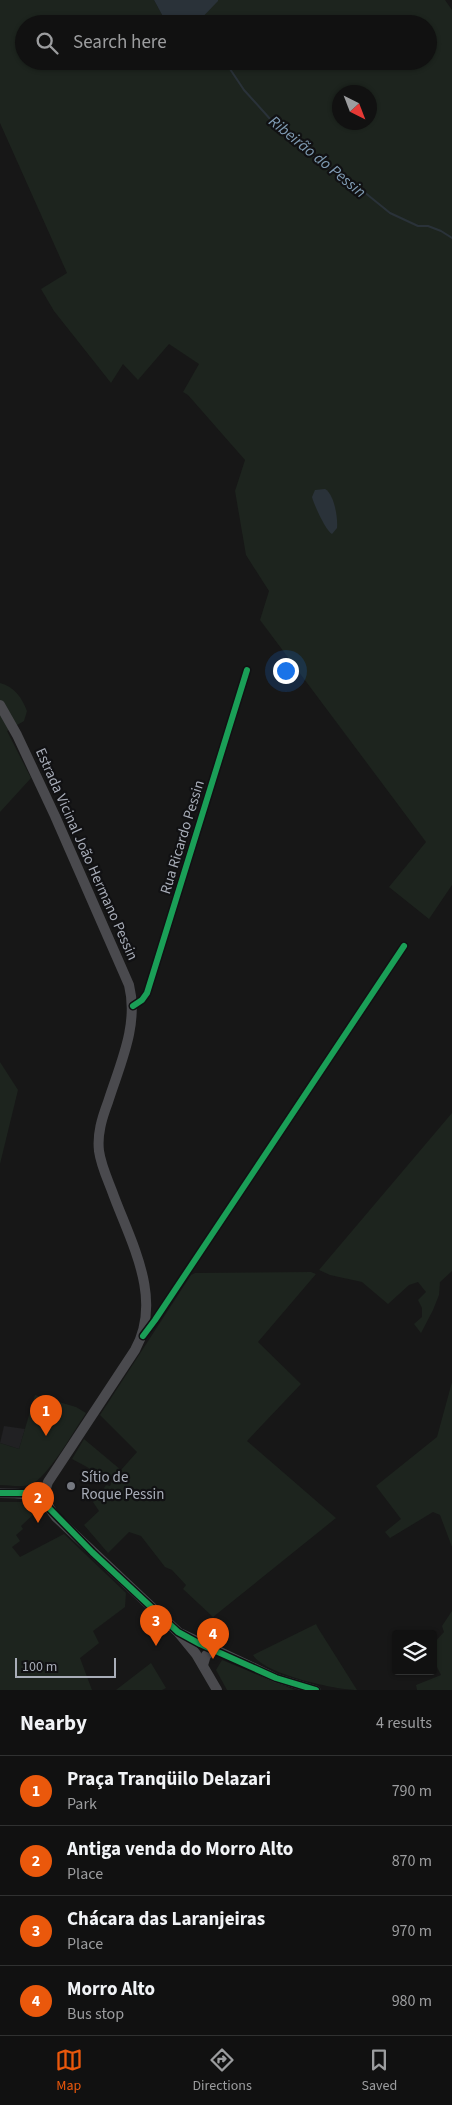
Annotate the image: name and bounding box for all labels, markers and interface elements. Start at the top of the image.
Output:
search box [15,15,437,70]
icon: search [33,29,61,57]
text: Search here [73,29,167,56]
north arrow [332,85,377,130]
water label: Ribeirão do Pessin [264,111,371,203]
your location [273,658,299,684]
street label: Estrada Vicinal João Hermano Pessin [30,745,143,964]
street label: Rua Ricardo Pessin [155,778,210,897]
pin: 1 [30,1395,62,1436]
place label: Sítio de Roque Pessin [81,1467,164,1505]
marker: Sítio de Roque Pessin [65,1480,77,1492]
pin: 2 [22,1482,54,1523]
pin: 3 [140,1605,172,1646]
pin: 4 [197,1618,229,1659]
map controls [392,1630,437,1675]
button: layers [392,1630,437,1675]
scale bar [15,1655,116,1678]
text: 100 m [22,1657,57,1677]
text: Nearby [20,1708,87,1738]
text: 4 results [376,1712,432,1734]
text: Praça Tranqüilo Delazari [67,1766,271,1793]
text: 1 [32,1780,40,1802]
text: 790 m [392,1780,432,1802]
text: Park [67,1793,97,1815]
text: Antiga venda do Morro Alto [67,1836,293,1863]
text: 2 [32,1850,40,1872]
text: 870 m [392,1850,432,1872]
text: Place [67,1863,103,1885]
text: Chácara das Laranjeiras [67,1906,265,1933]
text: 3 [32,1920,40,1942]
text: 970 m [392,1920,432,1942]
text: Place [67,1933,103,1955]
text: Morro Alto [67,1976,155,2003]
text: 4 [32,1990,40,2012]
text: 980 m [392,1990,432,2012]
text: Bus stop [67,2003,124,2025]
tab: Map [55,2046,83,2096]
tab: Directions [193,2046,252,2096]
tab: Saved [361,2046,397,2096]

